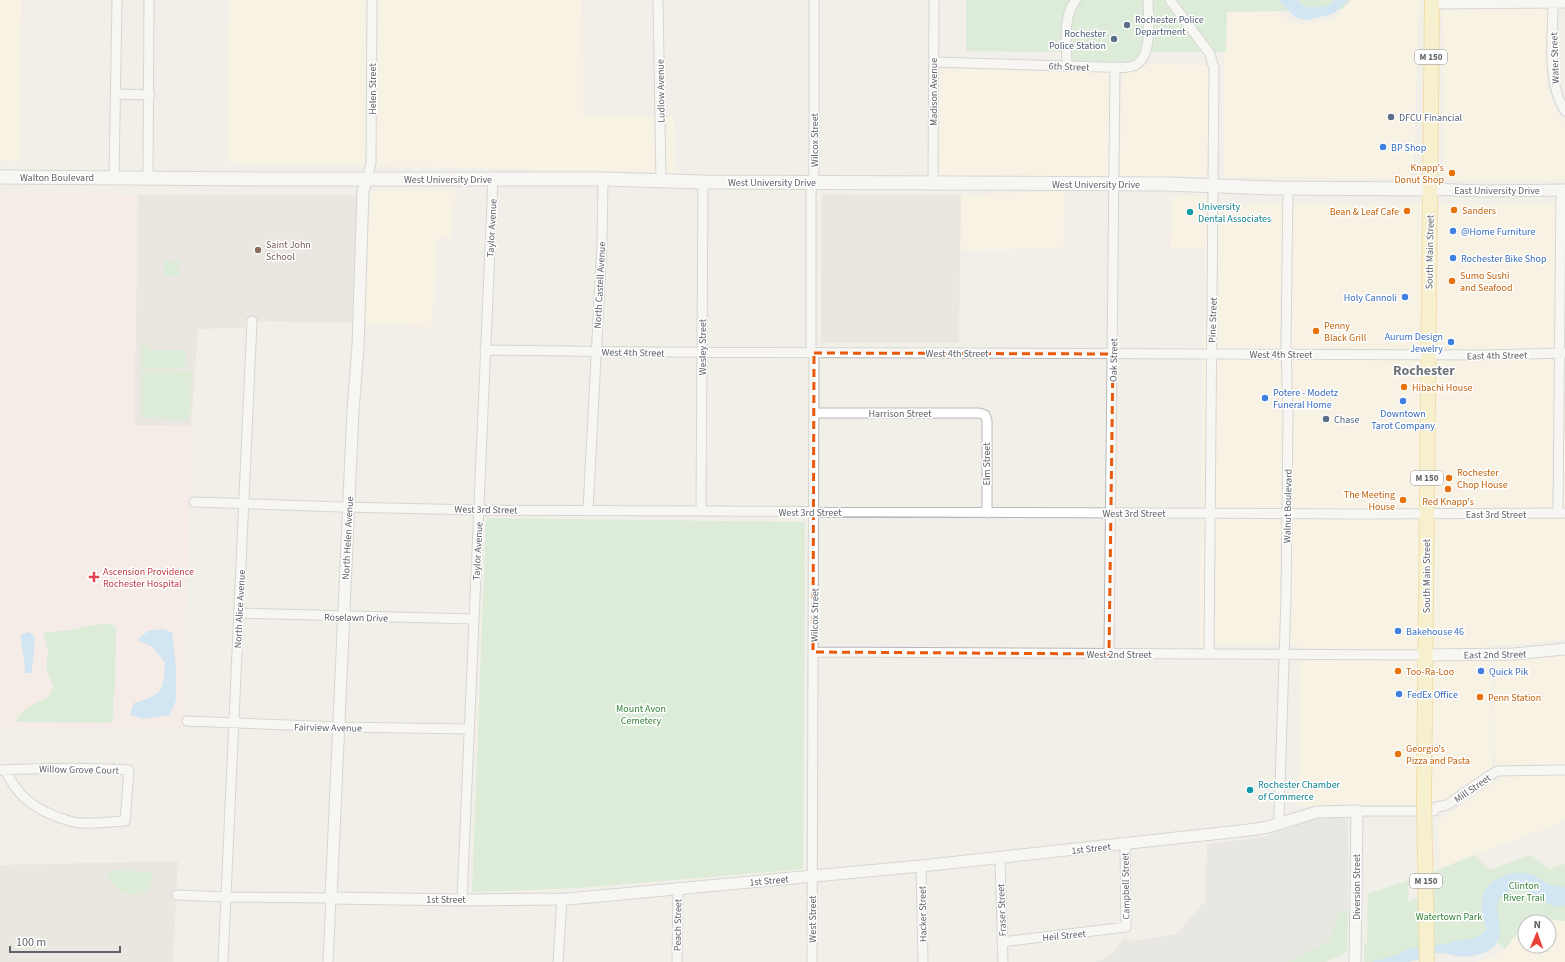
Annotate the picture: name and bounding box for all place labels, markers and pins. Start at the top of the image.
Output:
place label: Rochester Police Department [1135,13,1204,39]
marker: Rochester Police Department [1122,20,1132,30]
place label: Rochester Police Station [1049,27,1107,53]
marker: Rochester Police Station [1109,34,1119,44]
place label: DFCU Financial [1399,111,1462,125]
marker: DFCU Financial [1386,112,1396,122]
place label: BP Shop [1391,141,1427,155]
marker: BP Shop [1378,142,1388,152]
place label: Knapp's Donut Shop [1394,161,1444,187]
marker: Knapp's Donut Shop [1447,168,1457,178]
place label: University Dental Associates [1198,200,1271,226]
place label: Sanders [1462,204,1496,218]
place label: Bean & Leaf Cafe [1330,205,1399,219]
marker: Sanders [1449,205,1459,215]
marker: Bean & Leaf Cafe [1402,206,1412,216]
marker: University Dental Associates [1185,207,1195,217]
place label: @Home Furniture [1461,225,1535,239]
marker: @Home Furniture [1448,226,1458,236]
place label: Saint John School [266,238,311,264]
marker: Saint John School [253,245,263,255]
place label: Rochester Bike Shop [1461,252,1547,266]
marker: Rochester Bike Shop [1448,253,1458,263]
place label: Sumo Sushi and Seafood [1460,269,1512,295]
marker: Sumo Sushi and Seafood [1447,276,1457,286]
place label: Holy Cannoli [1344,291,1397,305]
marker: Holy Cannoli [1400,292,1410,302]
place label: Penny Black Grill [1324,319,1367,345]
marker: Penny Black Grill [1311,326,1321,336]
place label: Aurum Design Jewelry [1385,330,1443,356]
marker: Aurum Design Jewelry [1446,337,1456,347]
place label: Hibachi House [1412,381,1472,395]
marker: Hibachi House [1399,382,1409,392]
place label: Potere - Modetz Funeral Home [1273,386,1338,412]
marker: Potere - Modetz Funeral Home [1260,393,1270,403]
marker: Downtown Tarot Company [1398,396,1408,406]
place label: Downtown Tarot Company [1371,407,1435,433]
place label: Chase [1334,413,1359,427]
marker: Chase [1321,414,1331,424]
place label: Rochester Chop House [1457,466,1508,492]
marker: Rochester Chop House [1444,473,1454,483]
marker: Red Knapp's [1443,484,1453,494]
place label: The Meeting House [1344,488,1395,514]
marker: The Meeting House [1398,495,1408,505]
place label: Red Knapp's [1422,495,1474,509]
place label: Ascension Providence Rochester Hospital [103,565,194,591]
marker: Ascension Providence Rochester Hospital [88,571,100,583]
place label: Bakehouse 46 [1406,625,1464,639]
marker: Bakehouse 46 [1393,626,1403,636]
place label: Too-Ra-Loo [1406,665,1454,679]
place label: Quick Pik [1489,665,1528,679]
marker: Too-Ra-Loo [1393,666,1403,676]
marker: Quick Pik [1476,666,1486,676]
place label: FedEx Office [1407,688,1458,702]
marker: FedEx Office [1394,689,1404,699]
place label: Penn Station [1488,691,1541,705]
marker: Penn Station [1475,692,1485,702]
place label: Georgio's Pizza and Pasta [1406,742,1470,768]
marker: Georgio's Pizza and Pasta [1393,749,1403,759]
place label: Rochester Chamber of Commerce [1258,778,1341,804]
marker: Rochester Chamber of Commerce [1245,785,1255,795]

